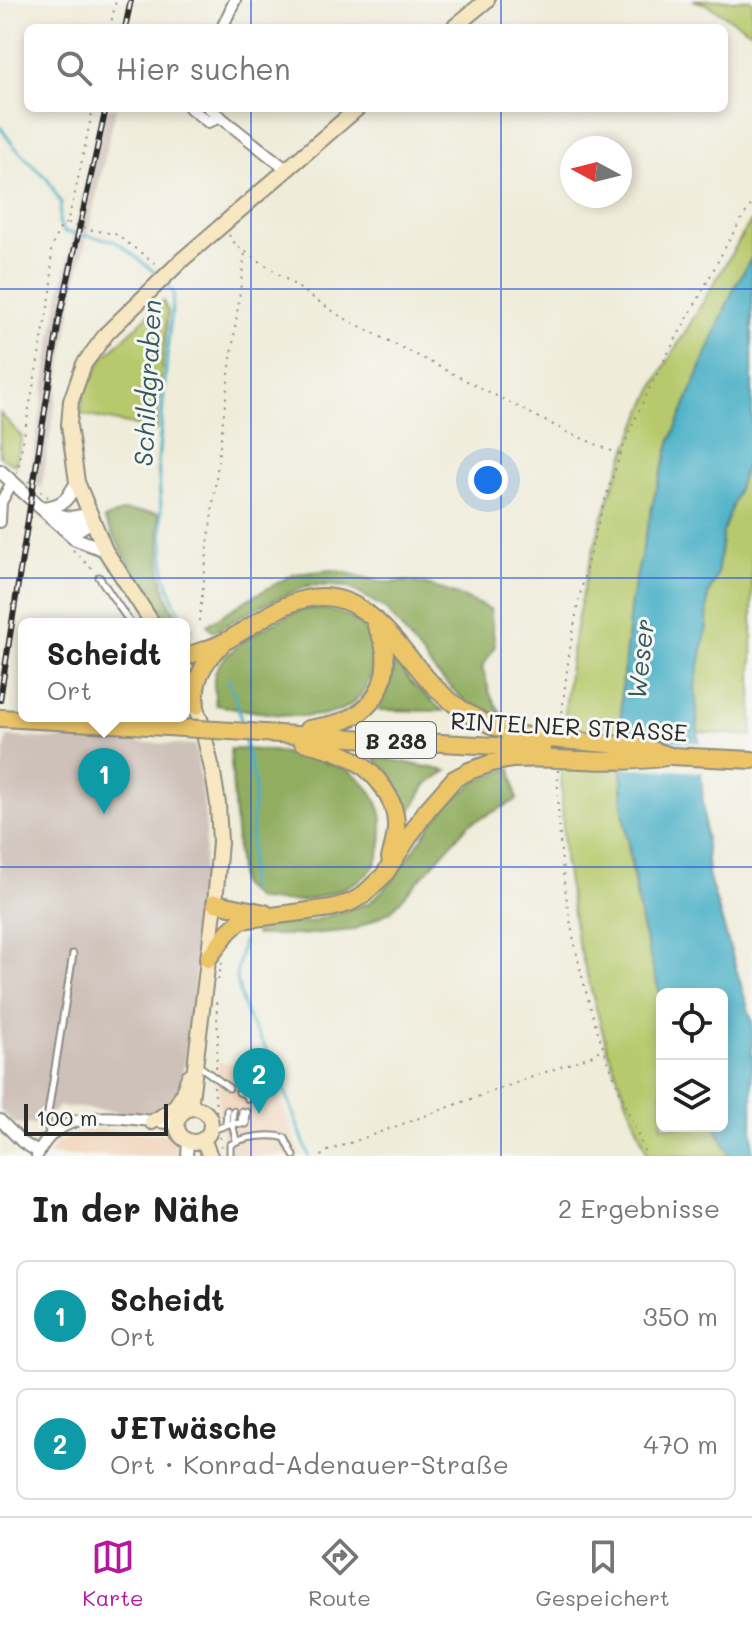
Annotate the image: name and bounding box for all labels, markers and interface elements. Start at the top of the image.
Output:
search box [24,24,728,112]
icon: search [52,46,96,90]
text: Hier suchen [116,48,291,88]
north arrow [560,136,632,208]
water label: Schildgraben [126,299,168,467]
your location [468,460,508,500]
water label: Weser [619,617,661,701]
popup [18,618,190,722]
text: Scheidt [47,633,161,673]
text: Ort [47,673,92,707]
street label: RINTELNER STRASSE [450,704,688,748]
road number: B 238 [356,722,436,758]
pin: 1 [78,748,130,814]
map controls [656,988,728,1132]
button: locate [656,988,728,1060]
pin: 2 [233,1048,285,1114]
button: layers [656,1060,728,1132]
scale bar [24,1100,168,1136]
text: 100 m [36,1103,98,1132]
text: In der Nähe [32,1186,240,1231]
text: 2 Ergebnisse [558,1191,720,1225]
text: Scheidt [110,1279,224,1319]
text: 1 [54,1299,66,1333]
text: 350 m [643,1299,718,1333]
text: Ort [110,1319,155,1353]
text: JETwäsche [110,1407,277,1447]
text: 2 [53,1427,67,1461]
text: 470 m [643,1427,718,1461]
text: Ort · Konrad-Adenauer-Straße [110,1447,509,1481]
tab: Karte [82,1535,144,1612]
tab: Route [308,1535,371,1612]
tab: Gespeichert [535,1535,670,1612]

